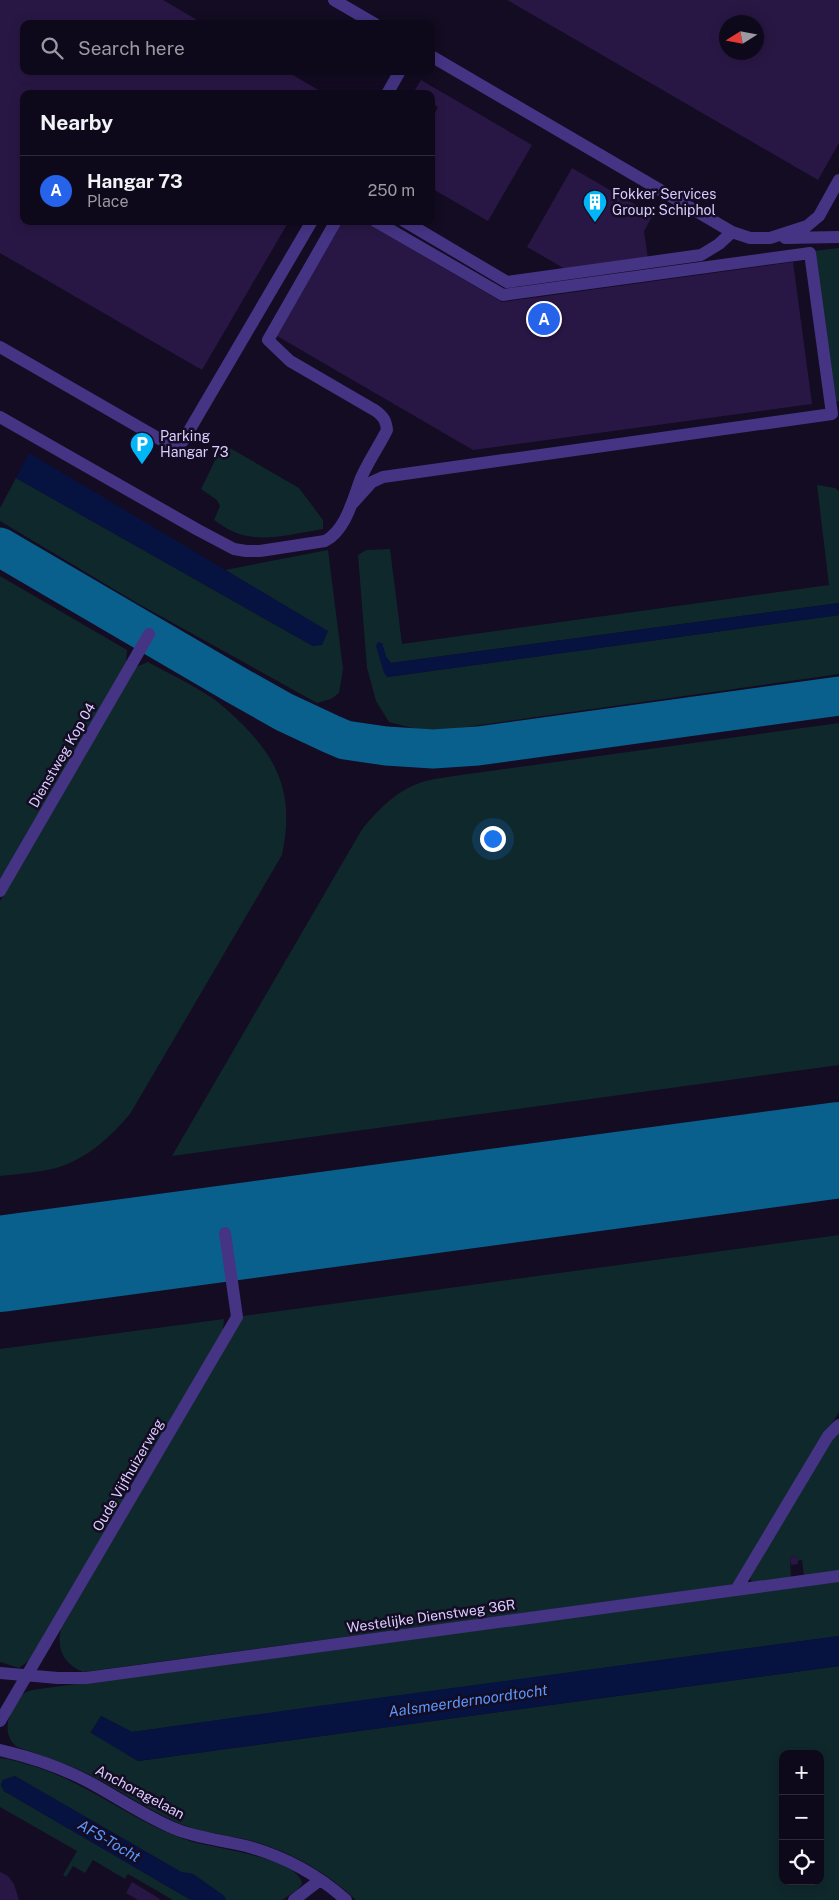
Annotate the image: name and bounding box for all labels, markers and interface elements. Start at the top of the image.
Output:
north arrow [719,15,764,60]
search box [20,20,435,75]
icon: search [38,34,66,62]
text: Search here [78,37,185,59]
text: Nearby [40,110,113,135]
text: Hangar 73 [87,170,183,192]
text: A [50,181,62,200]
text: 250 m [368,181,415,200]
place label: Fokker Services Group: Schiphol [612,186,716,218]
building icon: Fokker Services Group: Schiphol [582,189,608,223]
text: Place [87,192,129,211]
pin: A [528,300,560,338]
place label: Parking Hangar 73 [160,428,229,460]
parking icon: Parking Hangar 73 [129,431,155,465]
street label: Dienstweg Kop 04 [25,700,99,810]
your location [480,826,506,852]
street label: Oude Vijfhuizerweg [89,1416,167,1534]
street label: Westelijke Dienstweg 36R [346,1596,516,1636]
water label: Aalsmeerdernoordtocht [387,1681,549,1720]
map controls [779,1750,824,1885]
button: + [779,1750,824,1795]
street label: Anchoragelaan [93,1762,187,1822]
button: − [779,1795,824,1840]
water label: AFS-Tocht [75,1816,144,1865]
button: locate [779,1840,824,1885]

